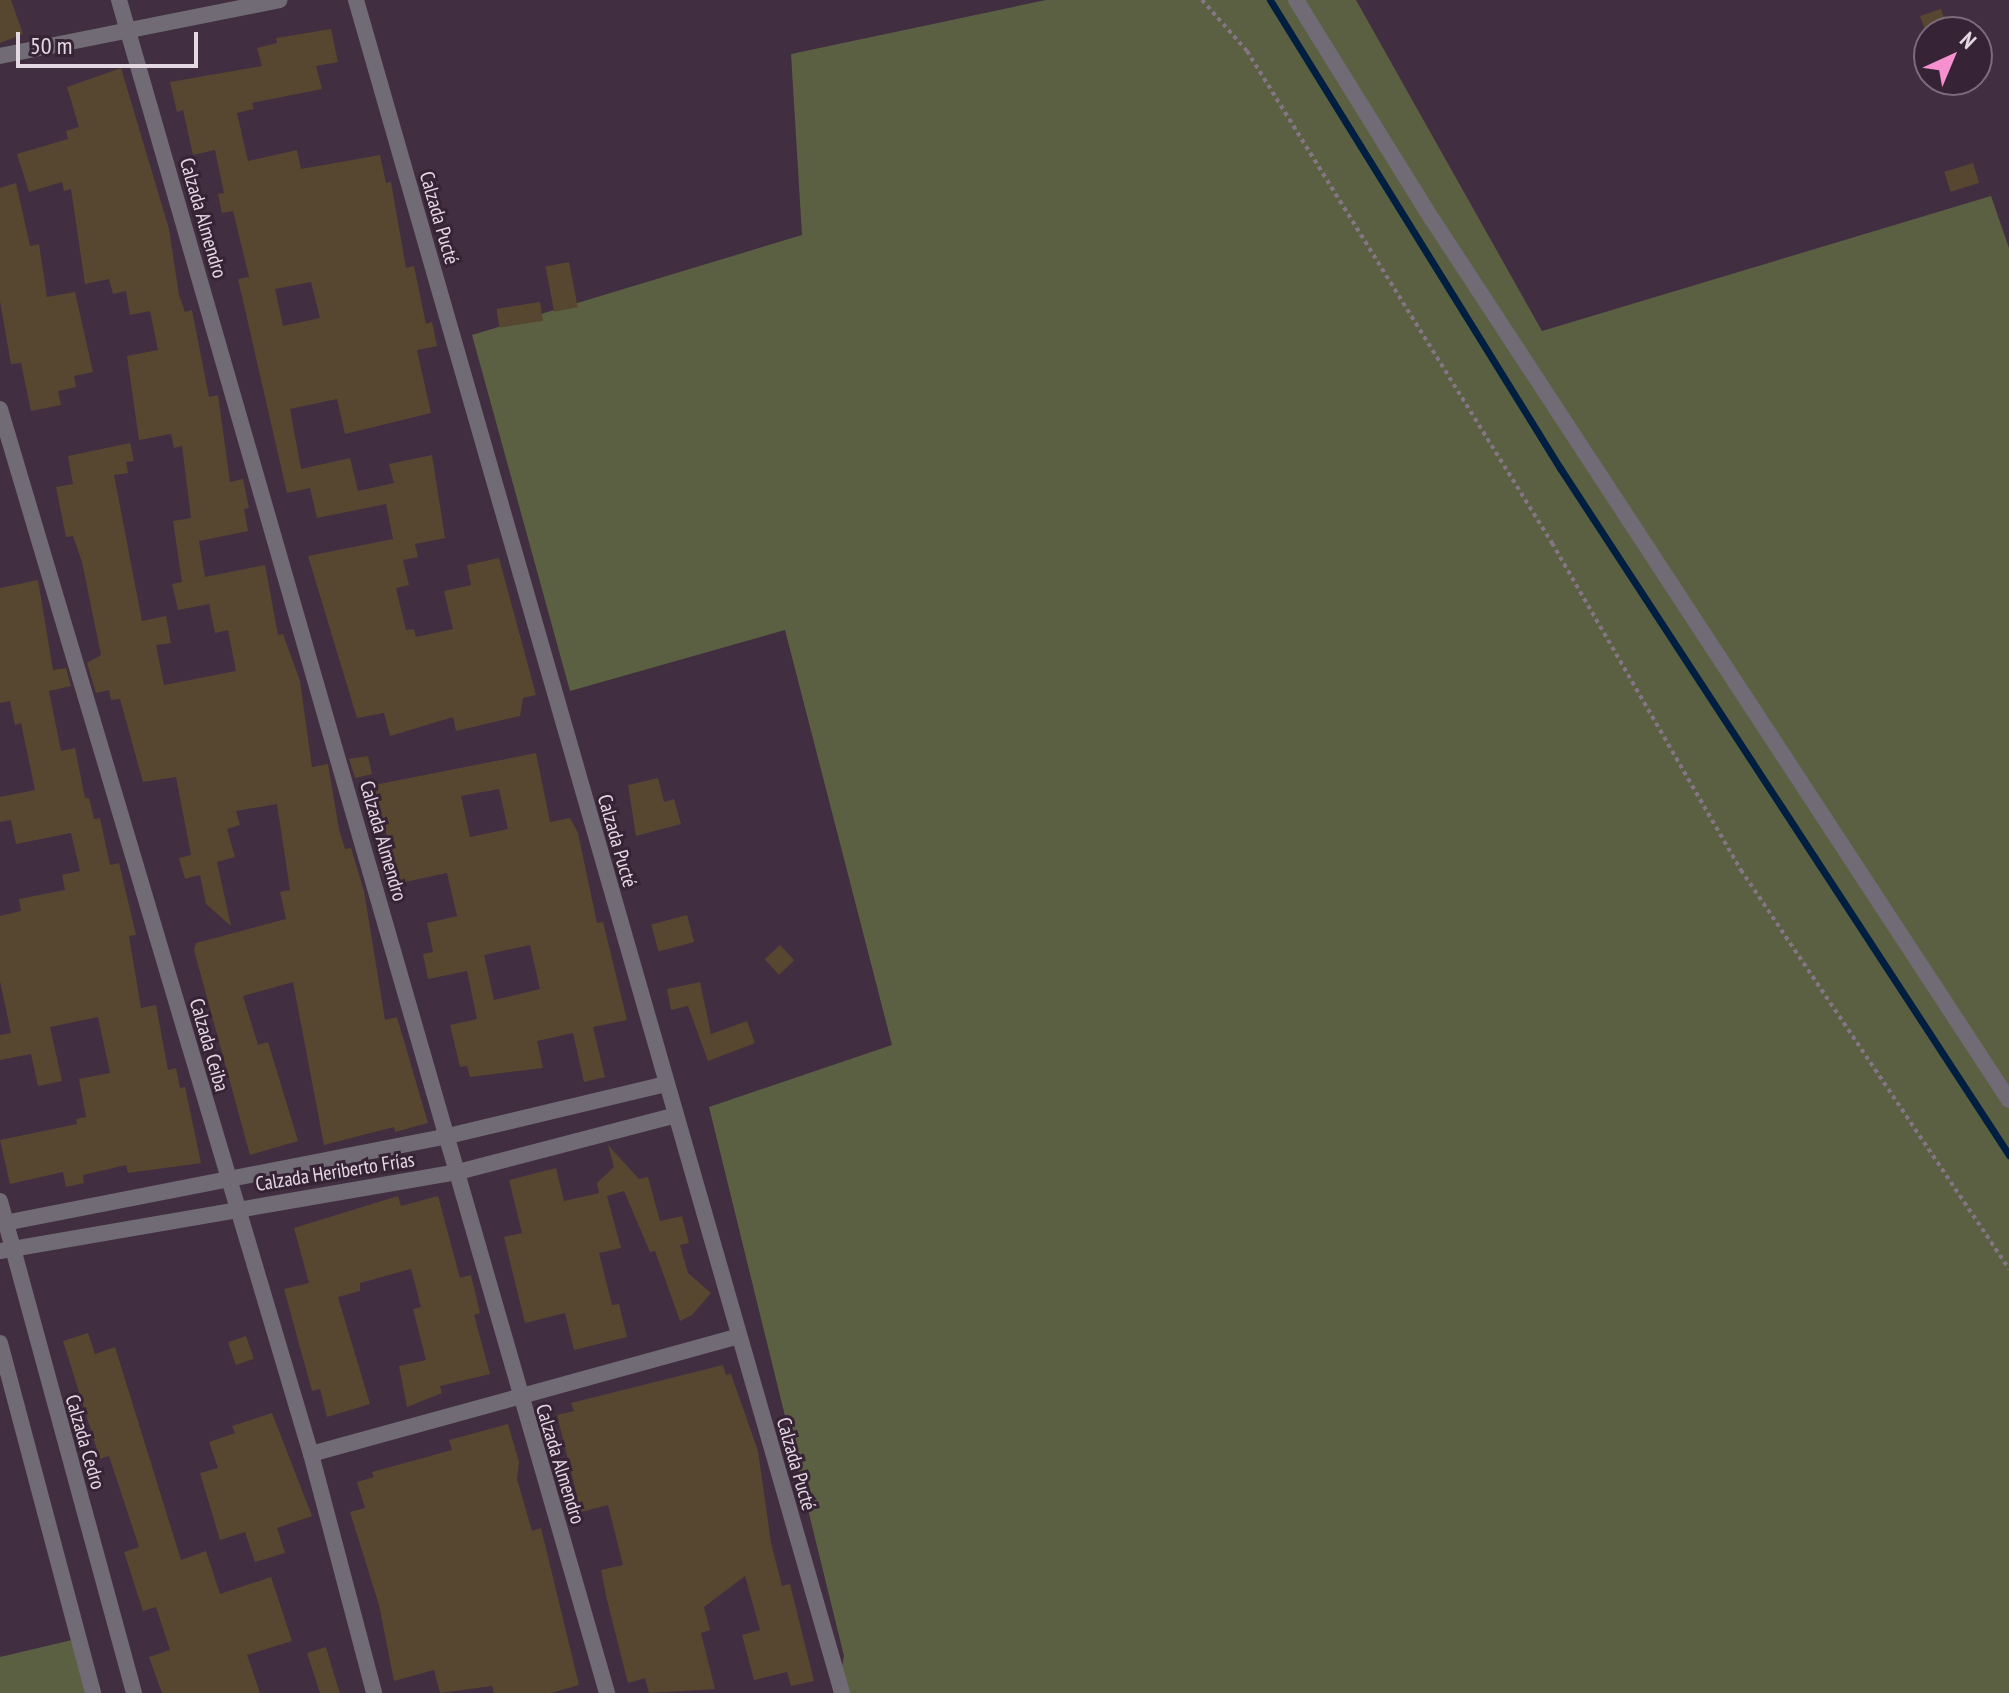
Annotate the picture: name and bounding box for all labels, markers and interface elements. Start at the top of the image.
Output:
scale bar [20,16,202,66]
north arrow [1913,16,1993,96]
text: N [1954,26,1982,54]
text: 50 m [30,30,72,61]
street label: Calzada Almendro [174,155,232,281]
street label: Calzada Pucté [414,169,464,267]
street label: Calzada Almendro [354,778,412,904]
street label: Calzada Pucté [592,792,642,890]
street label: Calzada Ceiba [184,996,234,1094]
street label: Calzada Heriberto Frías [254,1148,416,1196]
street label: Calzada Cedro [60,1392,110,1492]
street label: Calzada Almendro [530,1401,590,1527]
street label: Calzada Pucté [771,1415,821,1513]

